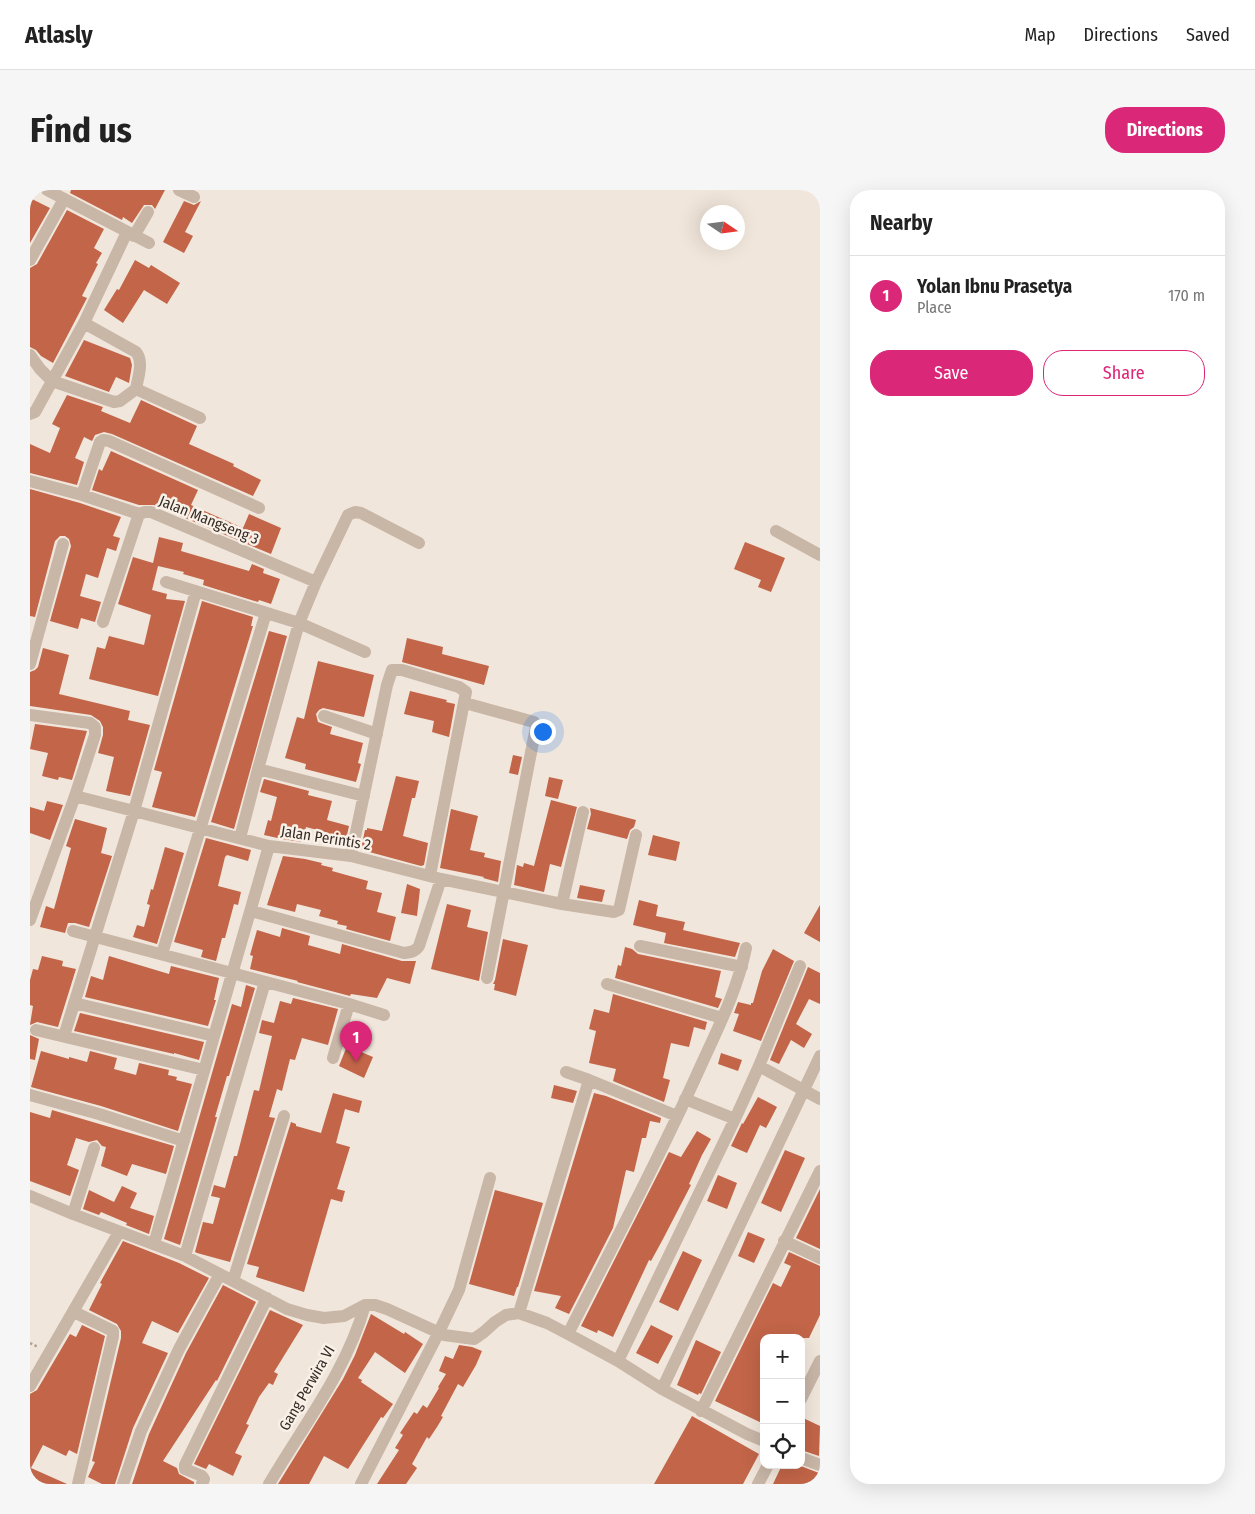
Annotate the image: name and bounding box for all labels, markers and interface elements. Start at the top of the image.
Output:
text: Atlasly [25,21,93,49]
text: Map [1024,24,1056,46]
text: Directions [1084,24,1158,46]
text: Saved [1186,24,1230,46]
button: Directions [1105,107,1225,153]
text: Find us [30,109,132,151]
north arrow [700,205,745,250]
text: Nearby [870,210,932,236]
text: Yolan Ibnu Prasetya [917,275,1072,298]
text: 1 [883,286,889,305]
text: 170 m [1168,286,1205,305]
text: Place [917,298,952,317]
button: Save [870,350,1033,396]
button: Share [1043,350,1205,396]
street label: Jalan Mangseng 3 [157,492,262,548]
your location [530,719,556,745]
street label: Jalan Perintis 2 [280,822,373,854]
pin: 1 [340,1021,372,1062]
map controls [760,1334,805,1469]
button: + [760,1334,805,1379]
street label: Gang Perwira VI [275,1342,339,1434]
button: − [760,1379,805,1424]
button: locate [760,1424,805,1469]

